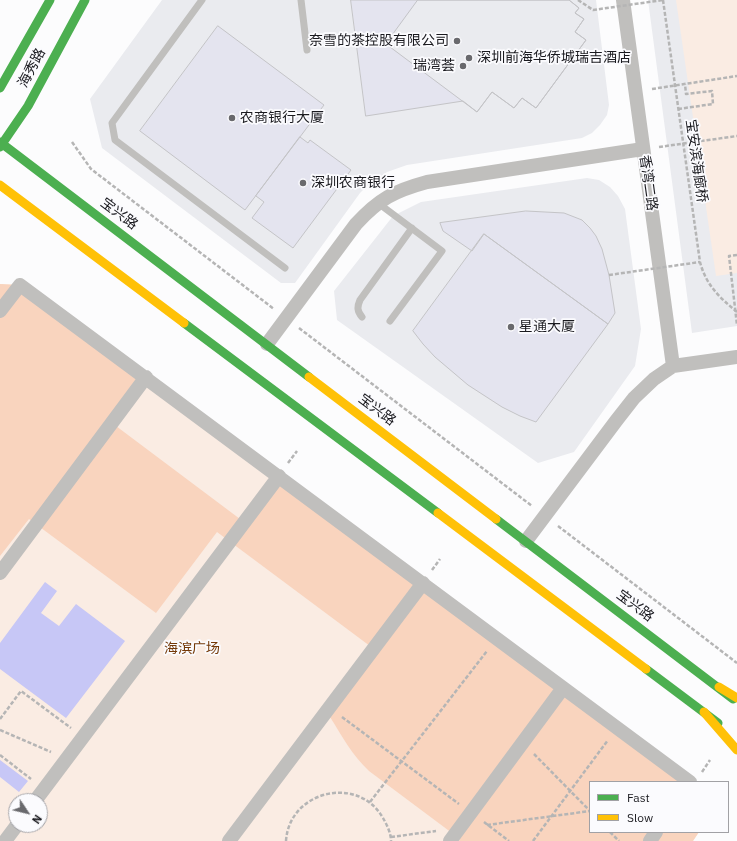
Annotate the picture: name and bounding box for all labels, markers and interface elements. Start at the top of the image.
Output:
place label: 奈雪的茶控股有限公司 [309,33,449,49]
marker: 奈雪的茶控股有限公司 [452,36,462,46]
street label: 海秀路 [15,46,49,90]
place label: 深圳前海华侨城瑞吉酒店 [477,50,631,66]
marker: 深圳前海华侨城瑞吉酒店 [464,53,474,63]
place label: 瑞湾荟 [413,58,455,74]
marker: 瑞湾荟 [458,61,468,71]
place label: 农商银行大厦 [240,110,324,126]
marker: 农商银行大厦 [227,113,237,123]
street label: 宝安滨海廊桥 [682,118,710,204]
street label: 香湾二路 [636,154,660,212]
place label: 深圳农商银行 [311,175,395,191]
marker: 深圳农商银行 [298,178,308,188]
street label: 宝兴路 [97,195,141,233]
place label: 星通大厦 [519,319,575,335]
marker: 星通大厦 [506,322,516,332]
street label: 宝兴路 [355,391,399,429]
street label: 宝兴路 [613,587,657,625]
park label: 海滨广场 [164,641,220,657]
legend [589,781,729,833]
text: Fast [627,790,650,805]
north arrow [8,793,48,833]
text: Slow [627,810,653,825]
text: N [29,812,45,827]

